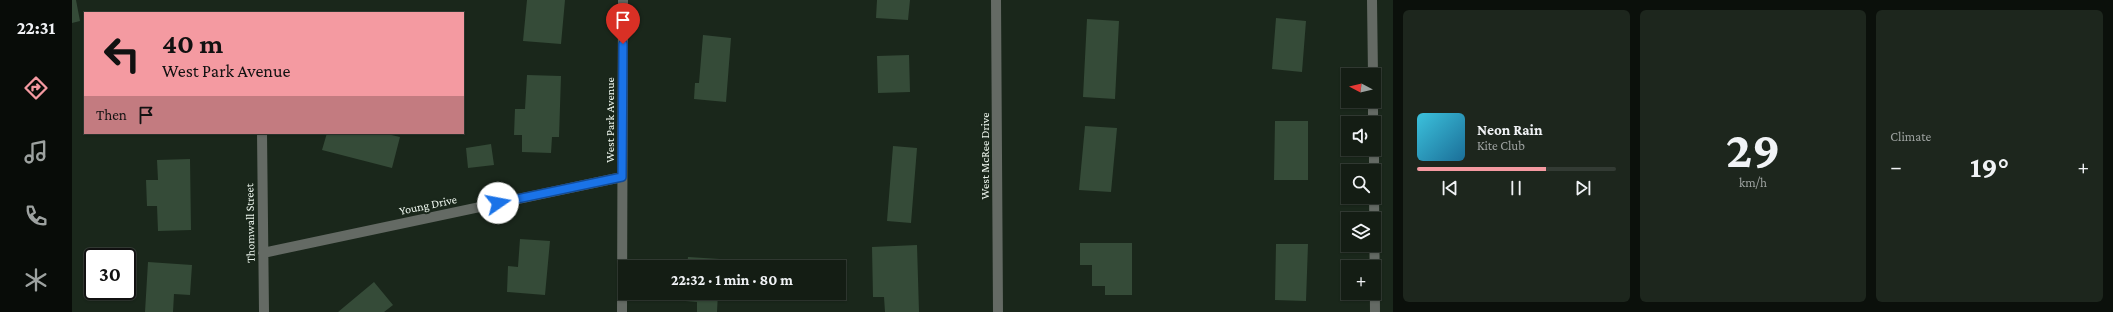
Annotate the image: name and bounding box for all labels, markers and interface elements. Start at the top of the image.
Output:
pin [606,3,640,44]
icon: arrive [612,9,634,31]
text: 22:31 [17,18,55,38]
icon: left [96,28,148,80]
text: 40 m [162,28,223,59]
text: West Park Avenue [162,61,290,81]
north arrow [1341,68,1381,108]
map controls [1341,68,1381,300]
icon: directions [22,74,50,102]
street label: West Park Avenue [603,77,617,163]
icon: arrive [135,104,157,126]
text: Then [96,107,127,123]
street label: West McRee Drive [978,112,992,200]
button: sound [1341,116,1381,156]
text: 29 [1726,120,1780,178]
text: Neon Rain [1477,122,1543,138]
text: Climate [1890,129,1931,144]
icon: music [22,138,50,166]
text: Kite Club [1477,138,1525,153]
text: 19° [1970,150,2009,183]
text: − [1890,154,1902,179]
text: + [2077,154,2089,179]
button: search [1341,164,1381,204]
text: km/h [1739,175,1767,190]
icon: previous [1439,177,1461,199]
icon: pause [1505,177,1527,199]
icon: next [1572,177,1594,199]
street label: Thomwall Street [242,182,258,263]
position arrow [477,182,519,224]
street label: Young Drive [398,192,458,218]
icon: phone [22,202,50,230]
button: layers [1341,212,1381,252]
speed limit sign: 30 [84,248,136,300]
button: + [1341,260,1381,300]
icon: climate [22,266,50,294]
text: 22:32 · 1 min · 80 m [671,272,793,288]

